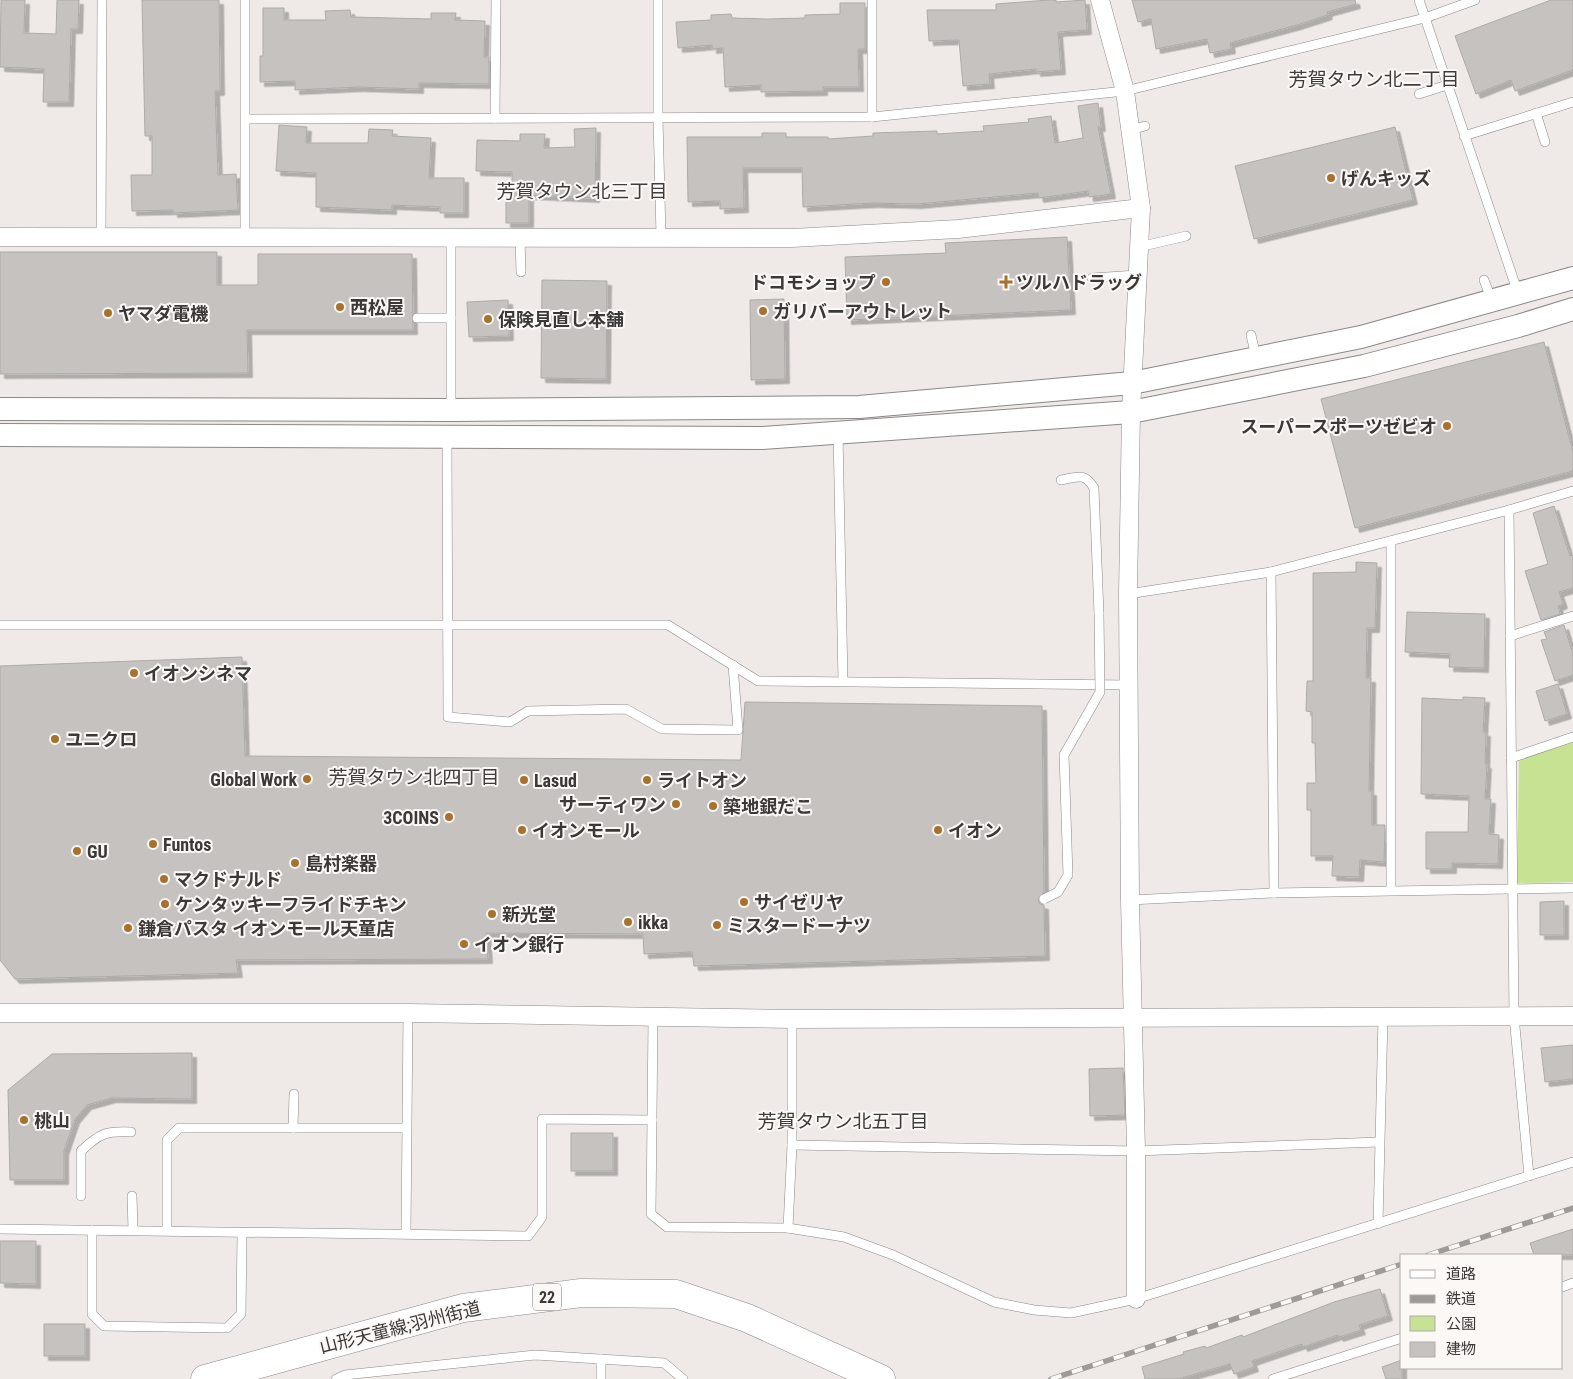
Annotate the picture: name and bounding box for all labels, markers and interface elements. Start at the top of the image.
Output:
district label: 芳賀タウン北二丁目 [1288,68,1460,91]
place label: げんキッズ [1341,168,1431,189]
marker: げんキッズ [1325,172,1337,184]
district label: 芳賀タウン北三丁目 [496,180,668,203]
place label: ドコモショップ [750,272,876,293]
place label: ツルハドラッグ [1016,272,1142,293]
marker: ドコモショップ [880,276,892,288]
marker: ツルハドラッグ [1000,276,1012,288]
place label: 西松屋 [350,297,404,318]
marker: 西松屋 [334,301,346,313]
place label: ガリバーアウトレット [773,301,952,322]
place label: ヤマダ電機 [118,303,209,324]
marker: ガリバーアウトレット [757,305,769,317]
marker: ヤマダ電機 [102,307,114,319]
place label: 保険見直し本舗 [498,309,624,330]
marker: 保険見直し本舗 [482,313,494,325]
place label: スーパースポーツゼビオ [1240,416,1437,437]
marker: スーパースポーツゼビオ [1441,420,1453,432]
place label: イオンシネマ [144,663,252,684]
marker: イオンシネマ [128,667,140,679]
place label: ユニクロ [65,729,137,750]
marker: ユニクロ [49,733,61,745]
district label: 芳賀タウン北四丁目 [328,766,500,789]
place label: Global Work [210,769,297,790]
place label: Lasud [534,770,577,791]
place label: ライトオン [657,770,747,791]
marker: Global Work [301,773,313,785]
marker: Lasud [518,774,530,786]
marker: ライトオン [641,774,653,786]
place label: サーティワン [559,794,666,815]
place label: 築地銀だこ [723,796,813,817]
marker: サーティワン [670,798,682,810]
marker: 築地銀だこ [707,800,719,812]
place label: 3COINS [383,807,439,828]
marker: 3COINS [443,811,455,823]
place label: イオンモール [532,820,640,841]
place label: イオン [948,820,1002,841]
marker: イオンモール [516,824,528,836]
marker: イオン [932,824,944,836]
place label: Funtos [163,834,211,855]
marker: Funtos [147,838,159,850]
place label: GU [87,841,108,862]
marker: GU [71,845,83,857]
place label: 島村楽器 [305,853,377,874]
marker: 島村楽器 [289,857,301,869]
place label: マクドナルド [174,869,282,890]
marker: マクドナルド [158,873,170,885]
place label: サイゼリヤ [754,892,844,913]
place label: ケンタッキーフライドチキン [175,894,407,915]
marker: サイゼリヤ [738,896,750,908]
marker: ケンタッキーフライドチキン [159,898,171,910]
place label: 新光堂 [502,904,556,925]
marker: 新光堂 [486,908,498,920]
place label: ikka [638,912,668,933]
place label: ミスタードーナツ [727,915,871,936]
marker: ikka [622,916,634,928]
place label: 鎌倉パスタ イオンモール天童店 [138,918,394,939]
marker: ミスタードーナツ [711,919,723,931]
marker: 鎌倉パスタ イオンモール天童店 [122,922,134,934]
place label: イオン銀行 [474,934,564,955]
marker: イオン銀行 [458,938,470,950]
place label: 桃山 [34,1110,70,1131]
district label: 芳賀タウン北五丁目 [757,1110,929,1133]
marker: 桃山 [18,1114,30,1126]
legend [1400,1254,1563,1369]
text: 道路 [1446,1265,1476,1283]
road number: 22 [533,1284,561,1310]
text: 鉄道 [1446,1290,1476,1308]
street label: 山形天童線;羽州街道 [317,1297,483,1357]
text: 公園 [1446,1315,1476,1333]
text: 建物 [1446,1340,1476,1358]

